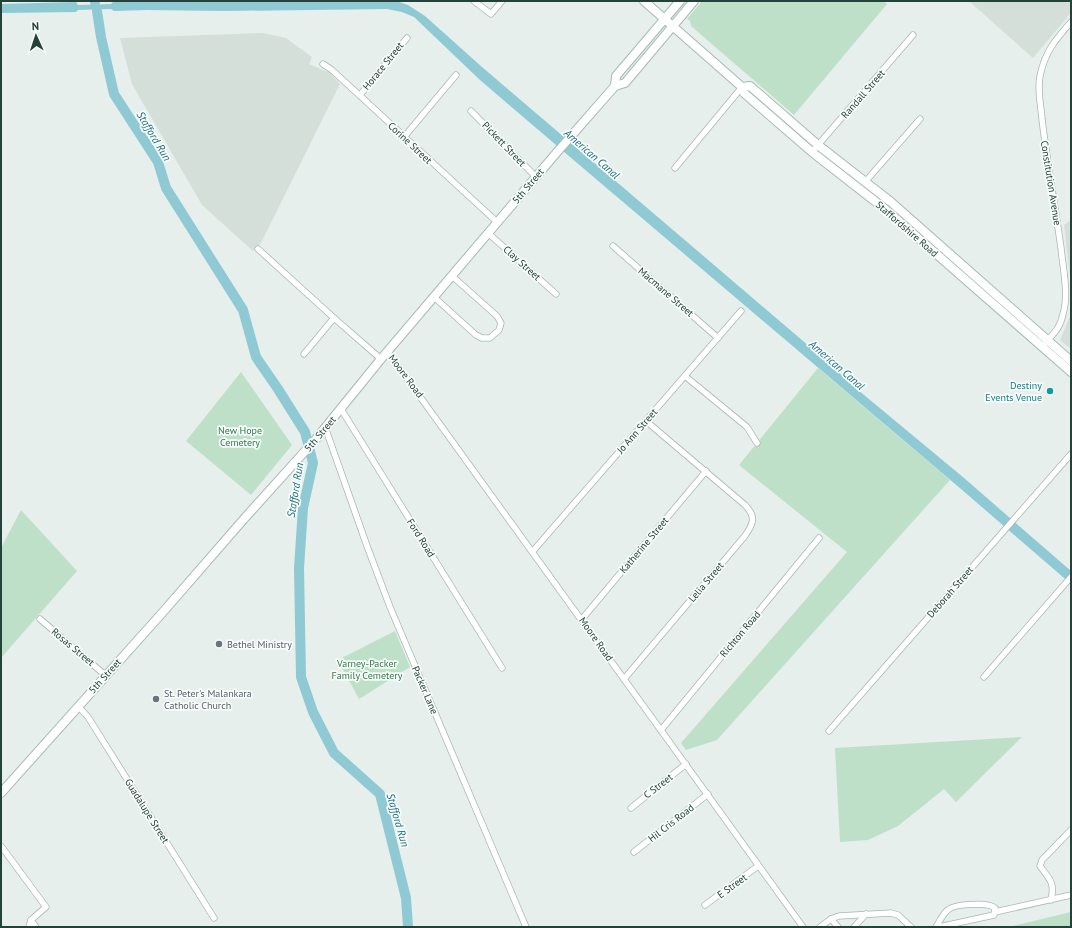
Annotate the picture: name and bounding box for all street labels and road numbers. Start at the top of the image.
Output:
street label: Horace Street [360,39,407,93]
street label: Randall Street [838,66,888,121]
street label: Corine Street [385,119,435,167]
street label: Pickett Street [479,119,529,170]
street label: Constitution Avenue [1038,140,1064,226]
street label: 5th Street [509,165,547,206]
street label: Staffordshire Road [873,198,941,260]
street label: Clay Street [501,243,544,284]
street label: Macmane Street [636,264,697,320]
street label: Moore Road [385,352,427,400]
street label: Jo Ann Street [613,405,661,457]
street label: 5th Street [301,413,339,454]
street label: Katherine Street [617,514,672,576]
street label: Ford Road [404,516,438,560]
street label: Lelia Street [685,559,727,605]
street label: Deborah Street [924,563,976,621]
street label: Richton Road [717,608,763,660]
street label: Moore Road [576,614,616,664]
street label: Rosas Street [49,625,98,669]
street label: 5th Street [86,655,124,696]
street label: Packer Lane [409,664,441,716]
street label: C Street [641,770,676,801]
street label: Guadalupe Street [122,776,172,846]
street label: Hil Cris Road [645,801,697,845]
street label: E Street [715,871,750,901]

